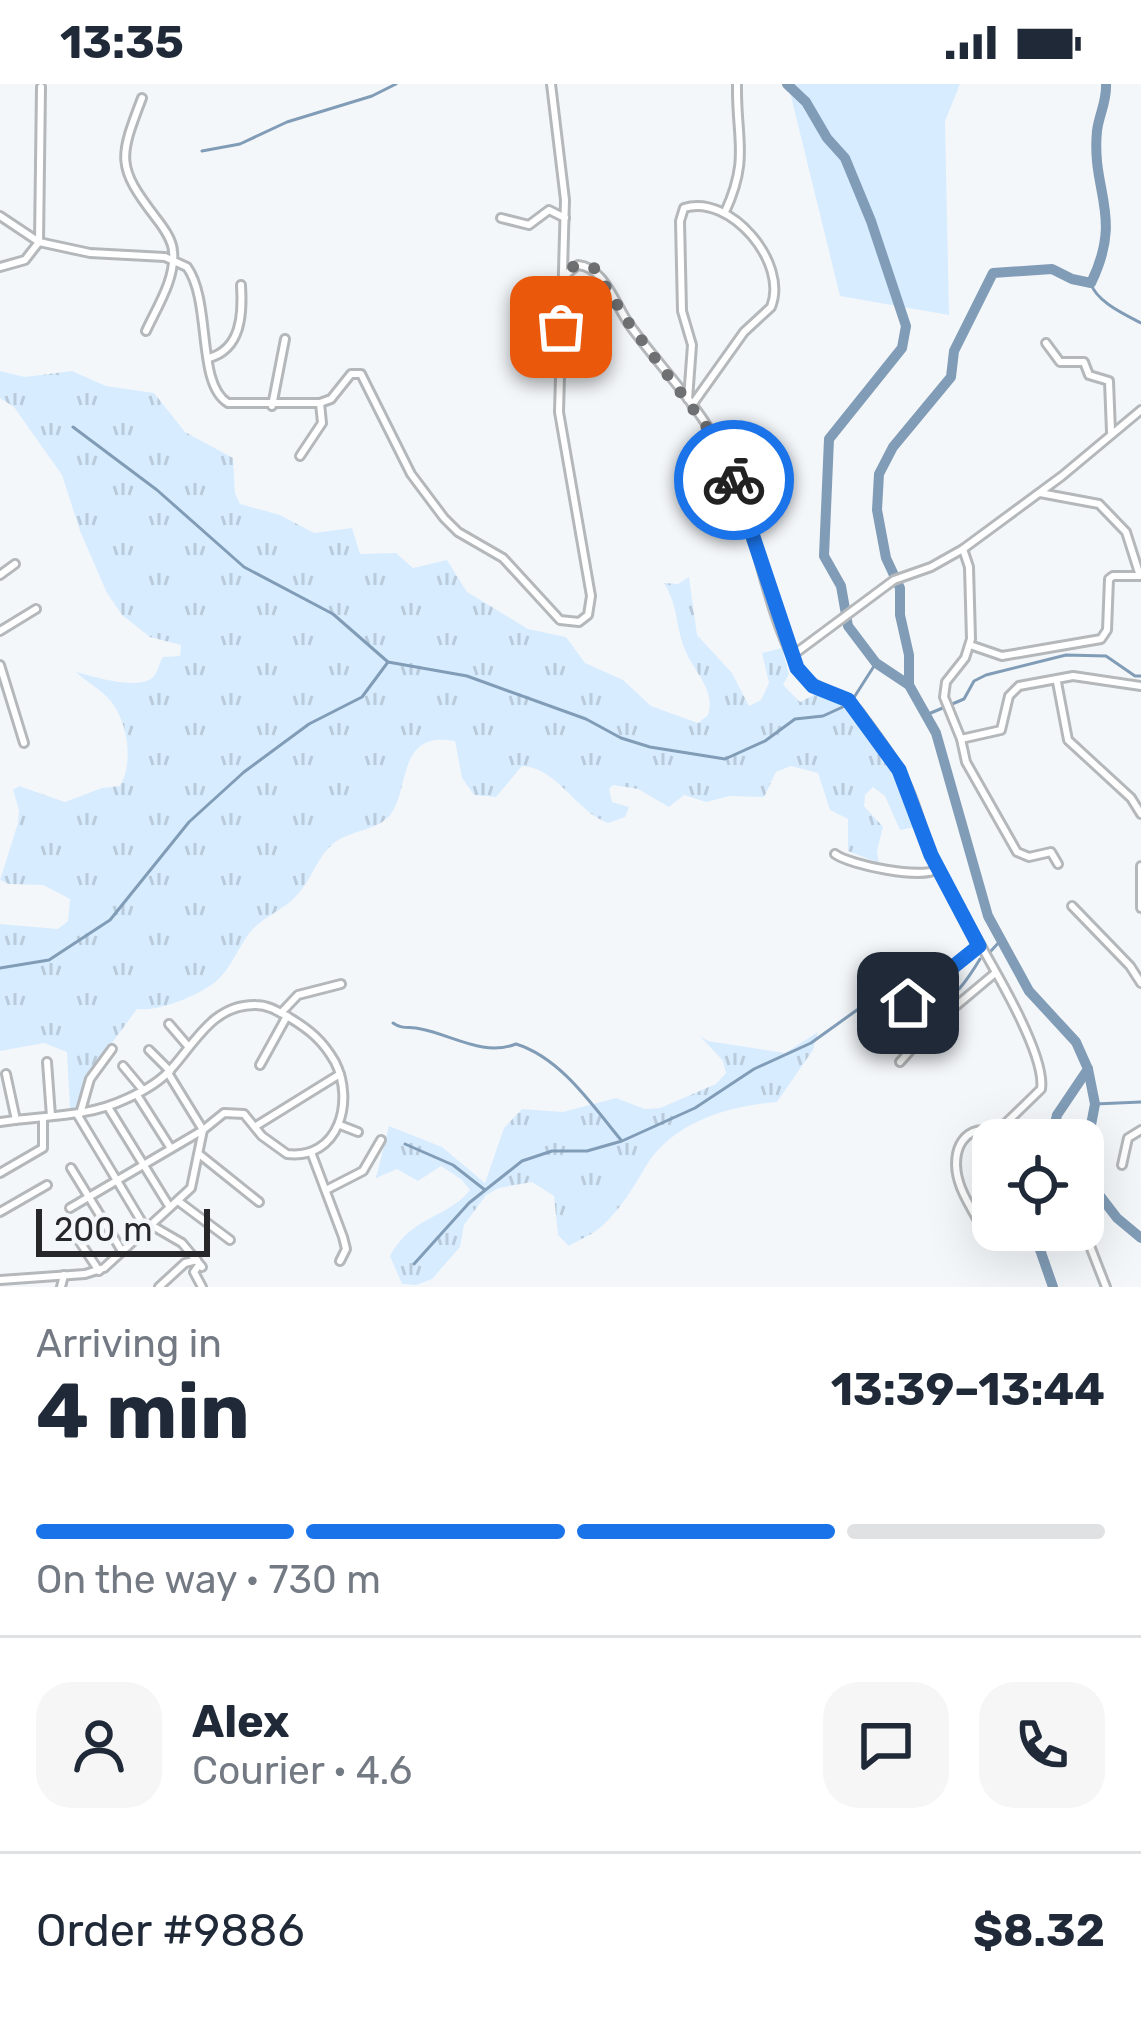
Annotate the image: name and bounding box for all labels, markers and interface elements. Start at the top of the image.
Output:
text: 13:35 [60,16,184,69]
pin [510,276,612,378]
icon: bag [528,294,594,360]
courier [674,420,794,540]
icon: bike [701,447,767,513]
pin [857,952,959,1054]
icon: home [875,970,941,1036]
map controls [972,1119,1104,1251]
button: locate [972,1119,1104,1251]
scale bar [36,1203,210,1256]
text: 200 m [54,1210,153,1249]
text: Arriving in [36,1321,222,1367]
text: 13:39–13:44 [831,1363,1105,1416]
text: 4 min [36,1365,250,1458]
text: On the way · 730 m [36,1557,381,1603]
button: person [36,1682,162,1808]
button: chat [823,1682,949,1808]
button: phone [979,1682,1105,1808]
text: Alex [192,1695,290,1748]
text: Courier · 4.6 [192,1748,412,1794]
text: Order #9886 [36,1904,305,1957]
text: $8.32 [973,1904,1105,1957]

